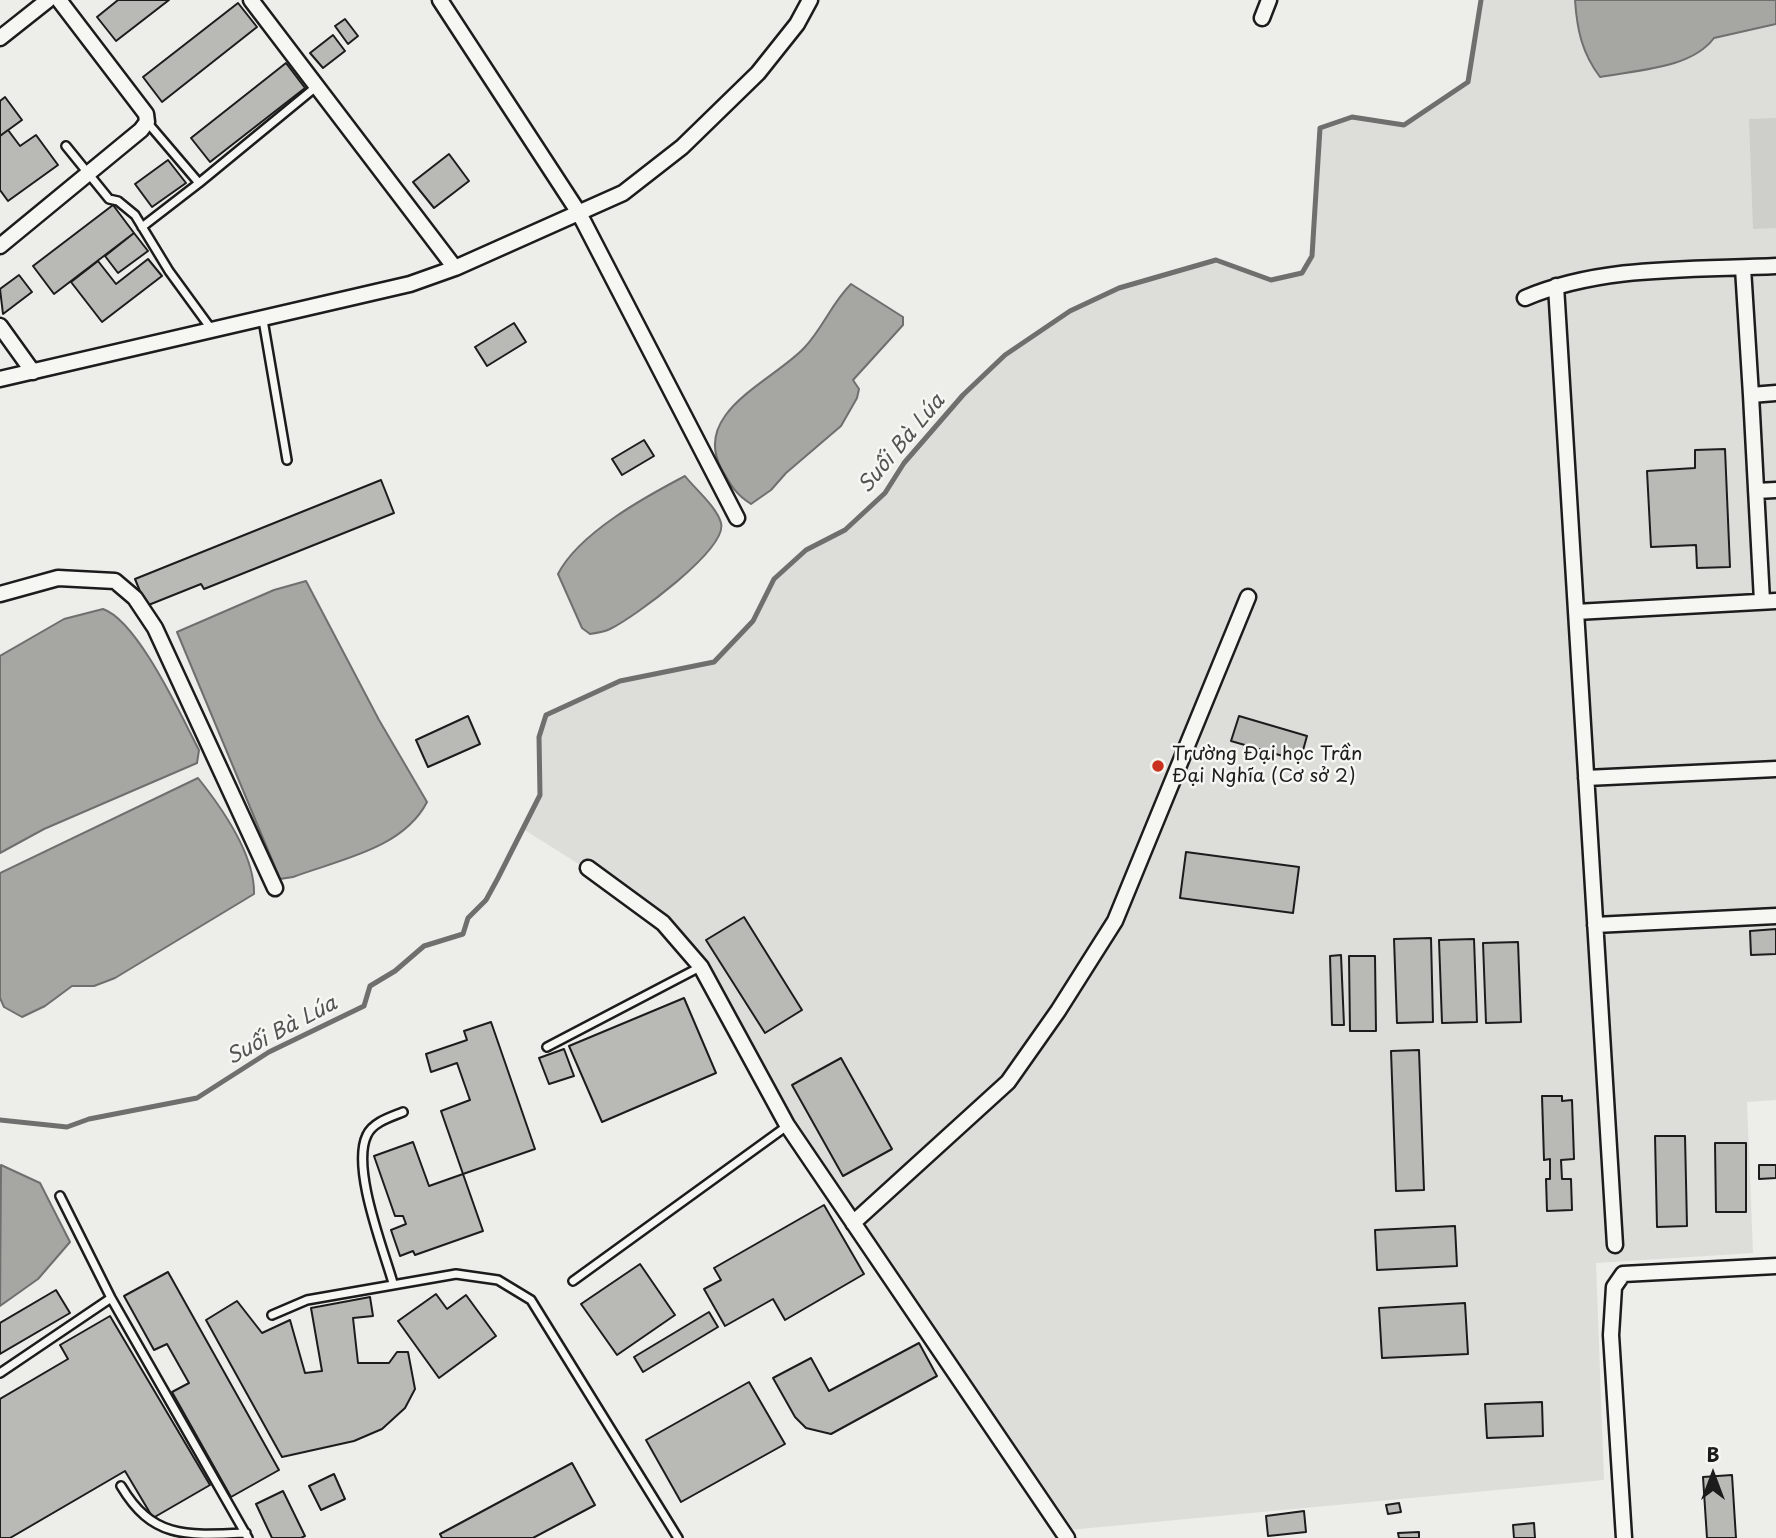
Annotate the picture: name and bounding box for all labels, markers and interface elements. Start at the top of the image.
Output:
water label: Suối Bà Lúa [853,389,951,499]
place label: Trường Đại học Trần Đại Nghĩa (Cơ sở 2) [1172,744,1362,788]
marker: Trường Đại học Trần Đại Nghĩa (Cơ sở 2) [1150,758,1166,774]
water label: Suối Bà Lúa [223,991,341,1071]
north arrow [1678,1440,1748,1510]
text: B [1706,1440,1720,1468]

